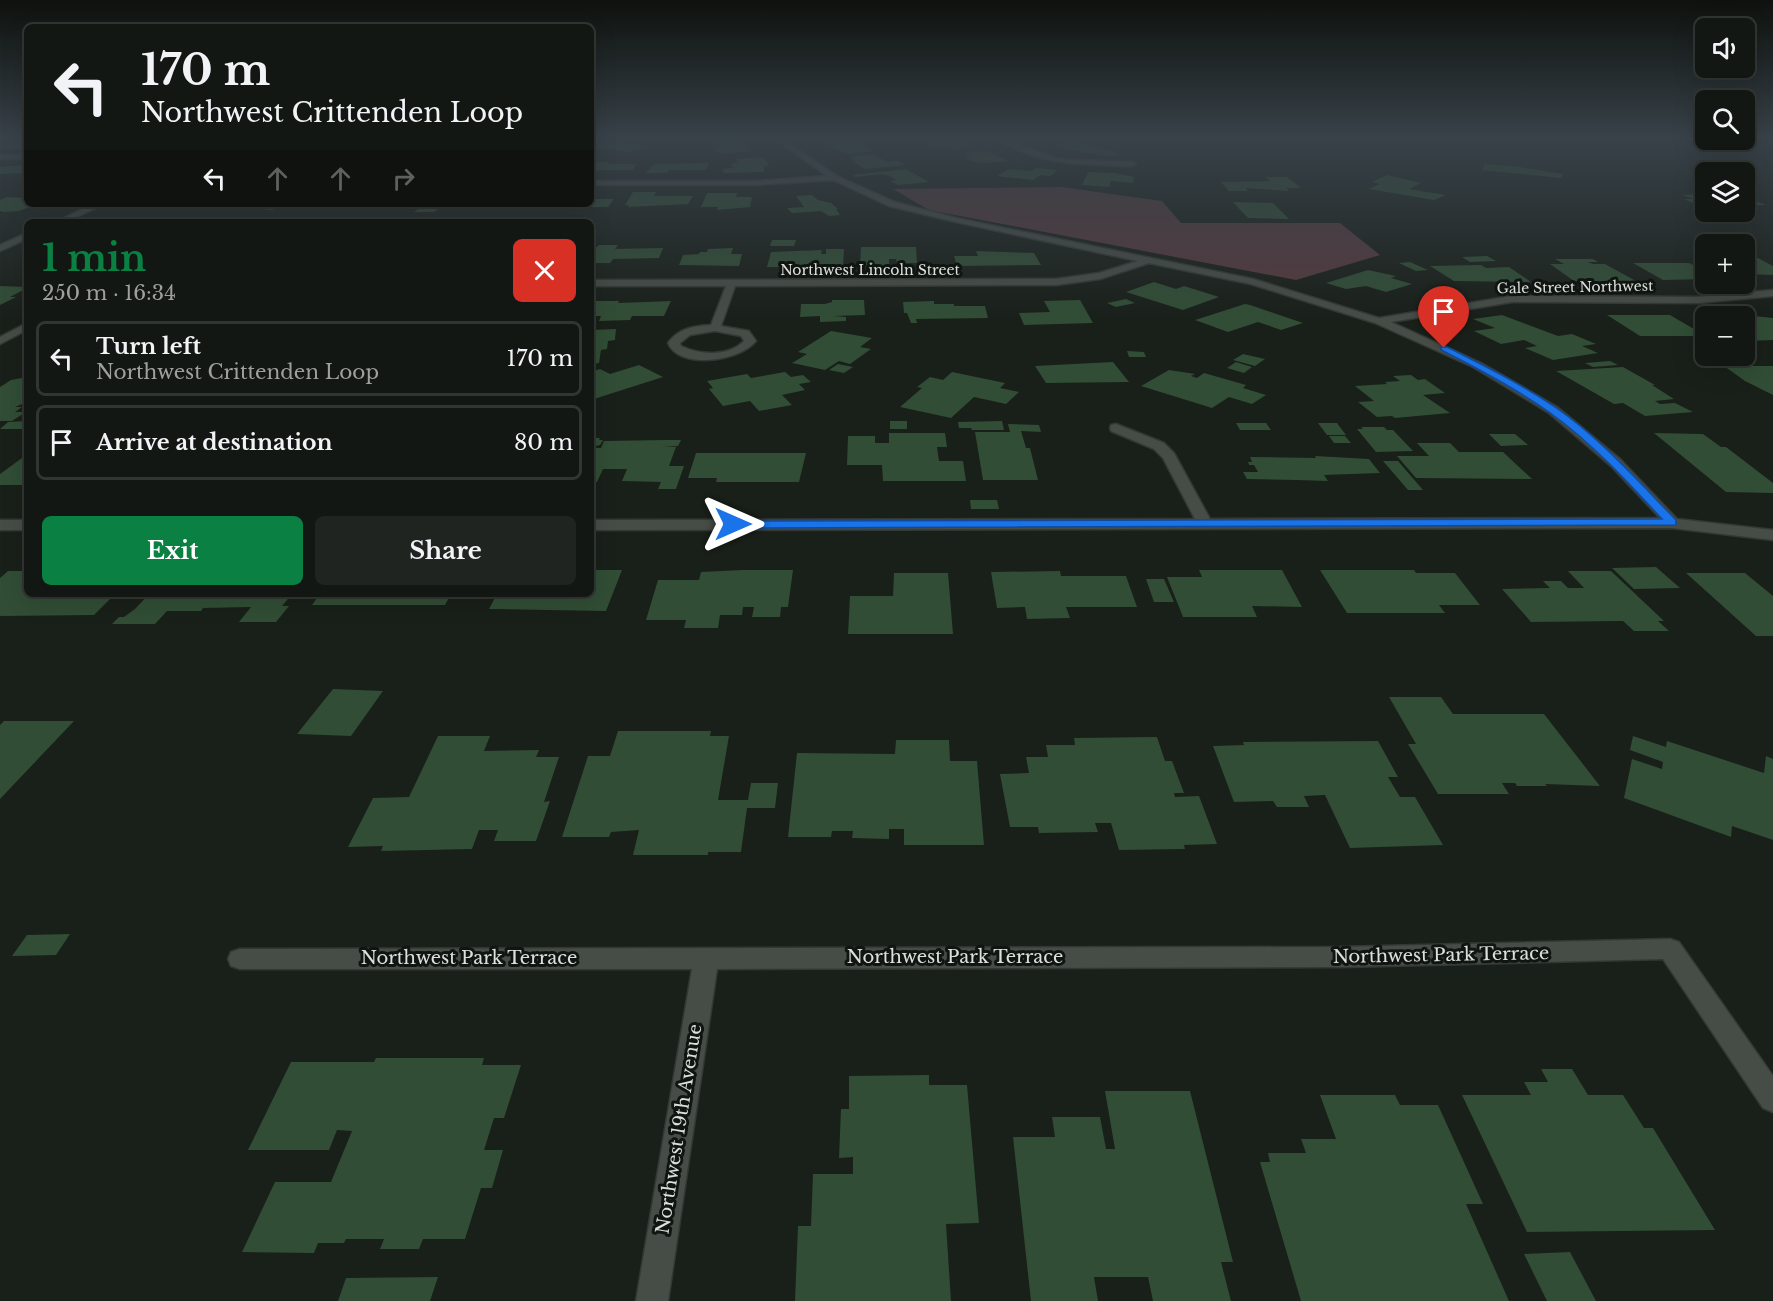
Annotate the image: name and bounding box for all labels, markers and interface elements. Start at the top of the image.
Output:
map controls [1695,18,1755,366]
button: sound [1695,18,1755,78]
text: 170 m [141,44,270,96]
icon: left [42,48,120,126]
button: search [1695,90,1755,150]
text: Northwest Crittenden Loop [141,96,523,129]
icon: left [198,162,231,195]
icon: ahead [261,162,294,195]
icon: ahead [324,162,357,195]
icon: right [387,162,420,195]
button: layers [1695,162,1755,222]
button: + [1695,234,1755,294]
text: 1 min [42,236,146,281]
button: close [513,239,576,302]
street label: Northwest Lincoln Street [780,261,961,279]
street label: Gale Street Northwest [1497,277,1654,297]
text: 250 m · 16:34 [42,281,176,305]
pin [1418,286,1469,348]
icon: arrive [1427,295,1460,328]
button: − [1695,306,1755,366]
text: Turn left [96,333,201,360]
icon: left [45,342,78,375]
text: 170 m [507,345,573,372]
text: Northwest Crittenden Loop [96,360,379,384]
icon: arrive [45,426,78,459]
text: Arrive at destination [96,429,333,456]
text: 80 m [514,429,573,456]
position arrow [701,492,765,556]
button: Exit [42,516,303,585]
button: Share [315,516,576,585]
street label: Northwest Park Terrace [1333,942,1549,968]
street label: Northwest Park Terrace [847,946,1063,968]
street label: Northwest Park Terrace [361,947,577,969]
street label: Northwest 19th Avenue [652,1023,706,1235]

